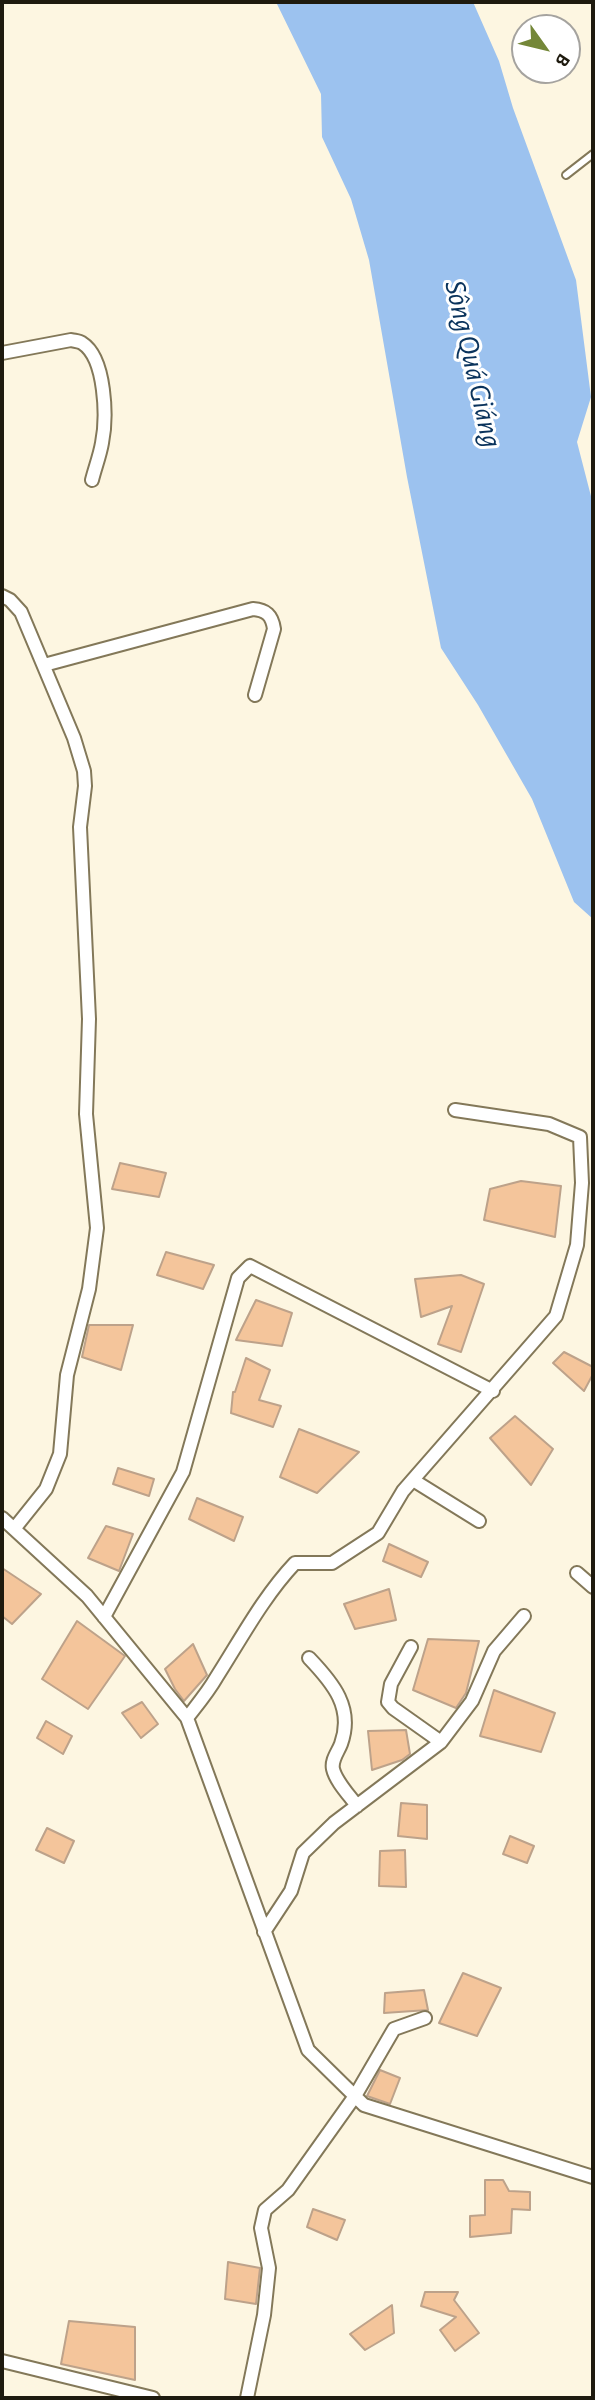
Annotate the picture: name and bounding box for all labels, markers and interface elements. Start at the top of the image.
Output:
north arrow [511,14,581,84]
text: B [551,50,573,70]
water label: Sông Quá Giáng [436,277,510,451]

